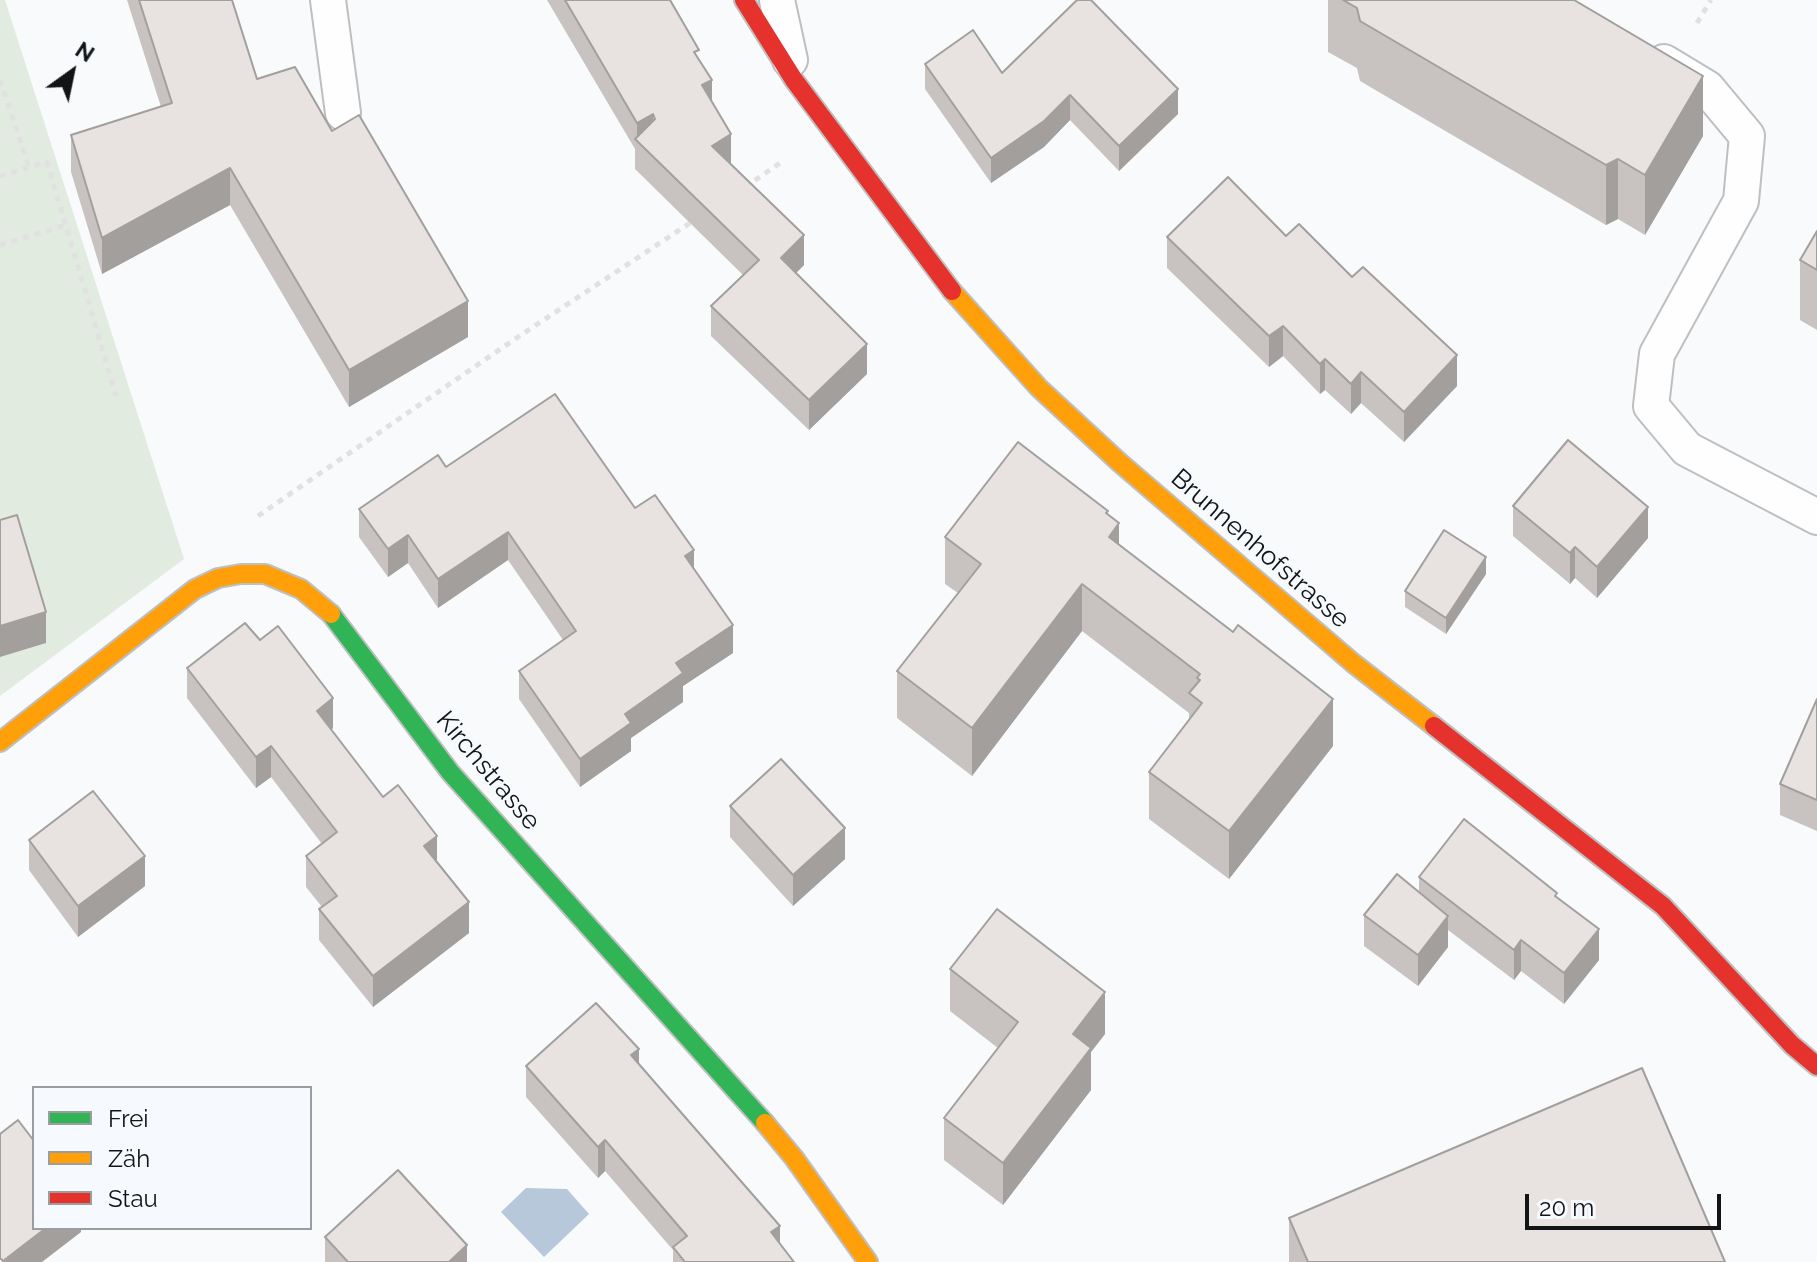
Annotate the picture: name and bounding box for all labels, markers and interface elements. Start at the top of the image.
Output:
north arrow [32,32,112,112]
text: N [71,36,99,67]
street label: Brunnenhofstrasse [1164,463,1356,635]
street label: Kirchstrasse [429,705,547,837]
legend [32,1086,312,1230]
text: Frei [108,1104,149,1133]
text: Zäh [108,1144,150,1173]
scale bar [1529,1178,1725,1228]
text: Stau [108,1184,158,1213]
text: 20 m [1539,1193,1594,1222]

